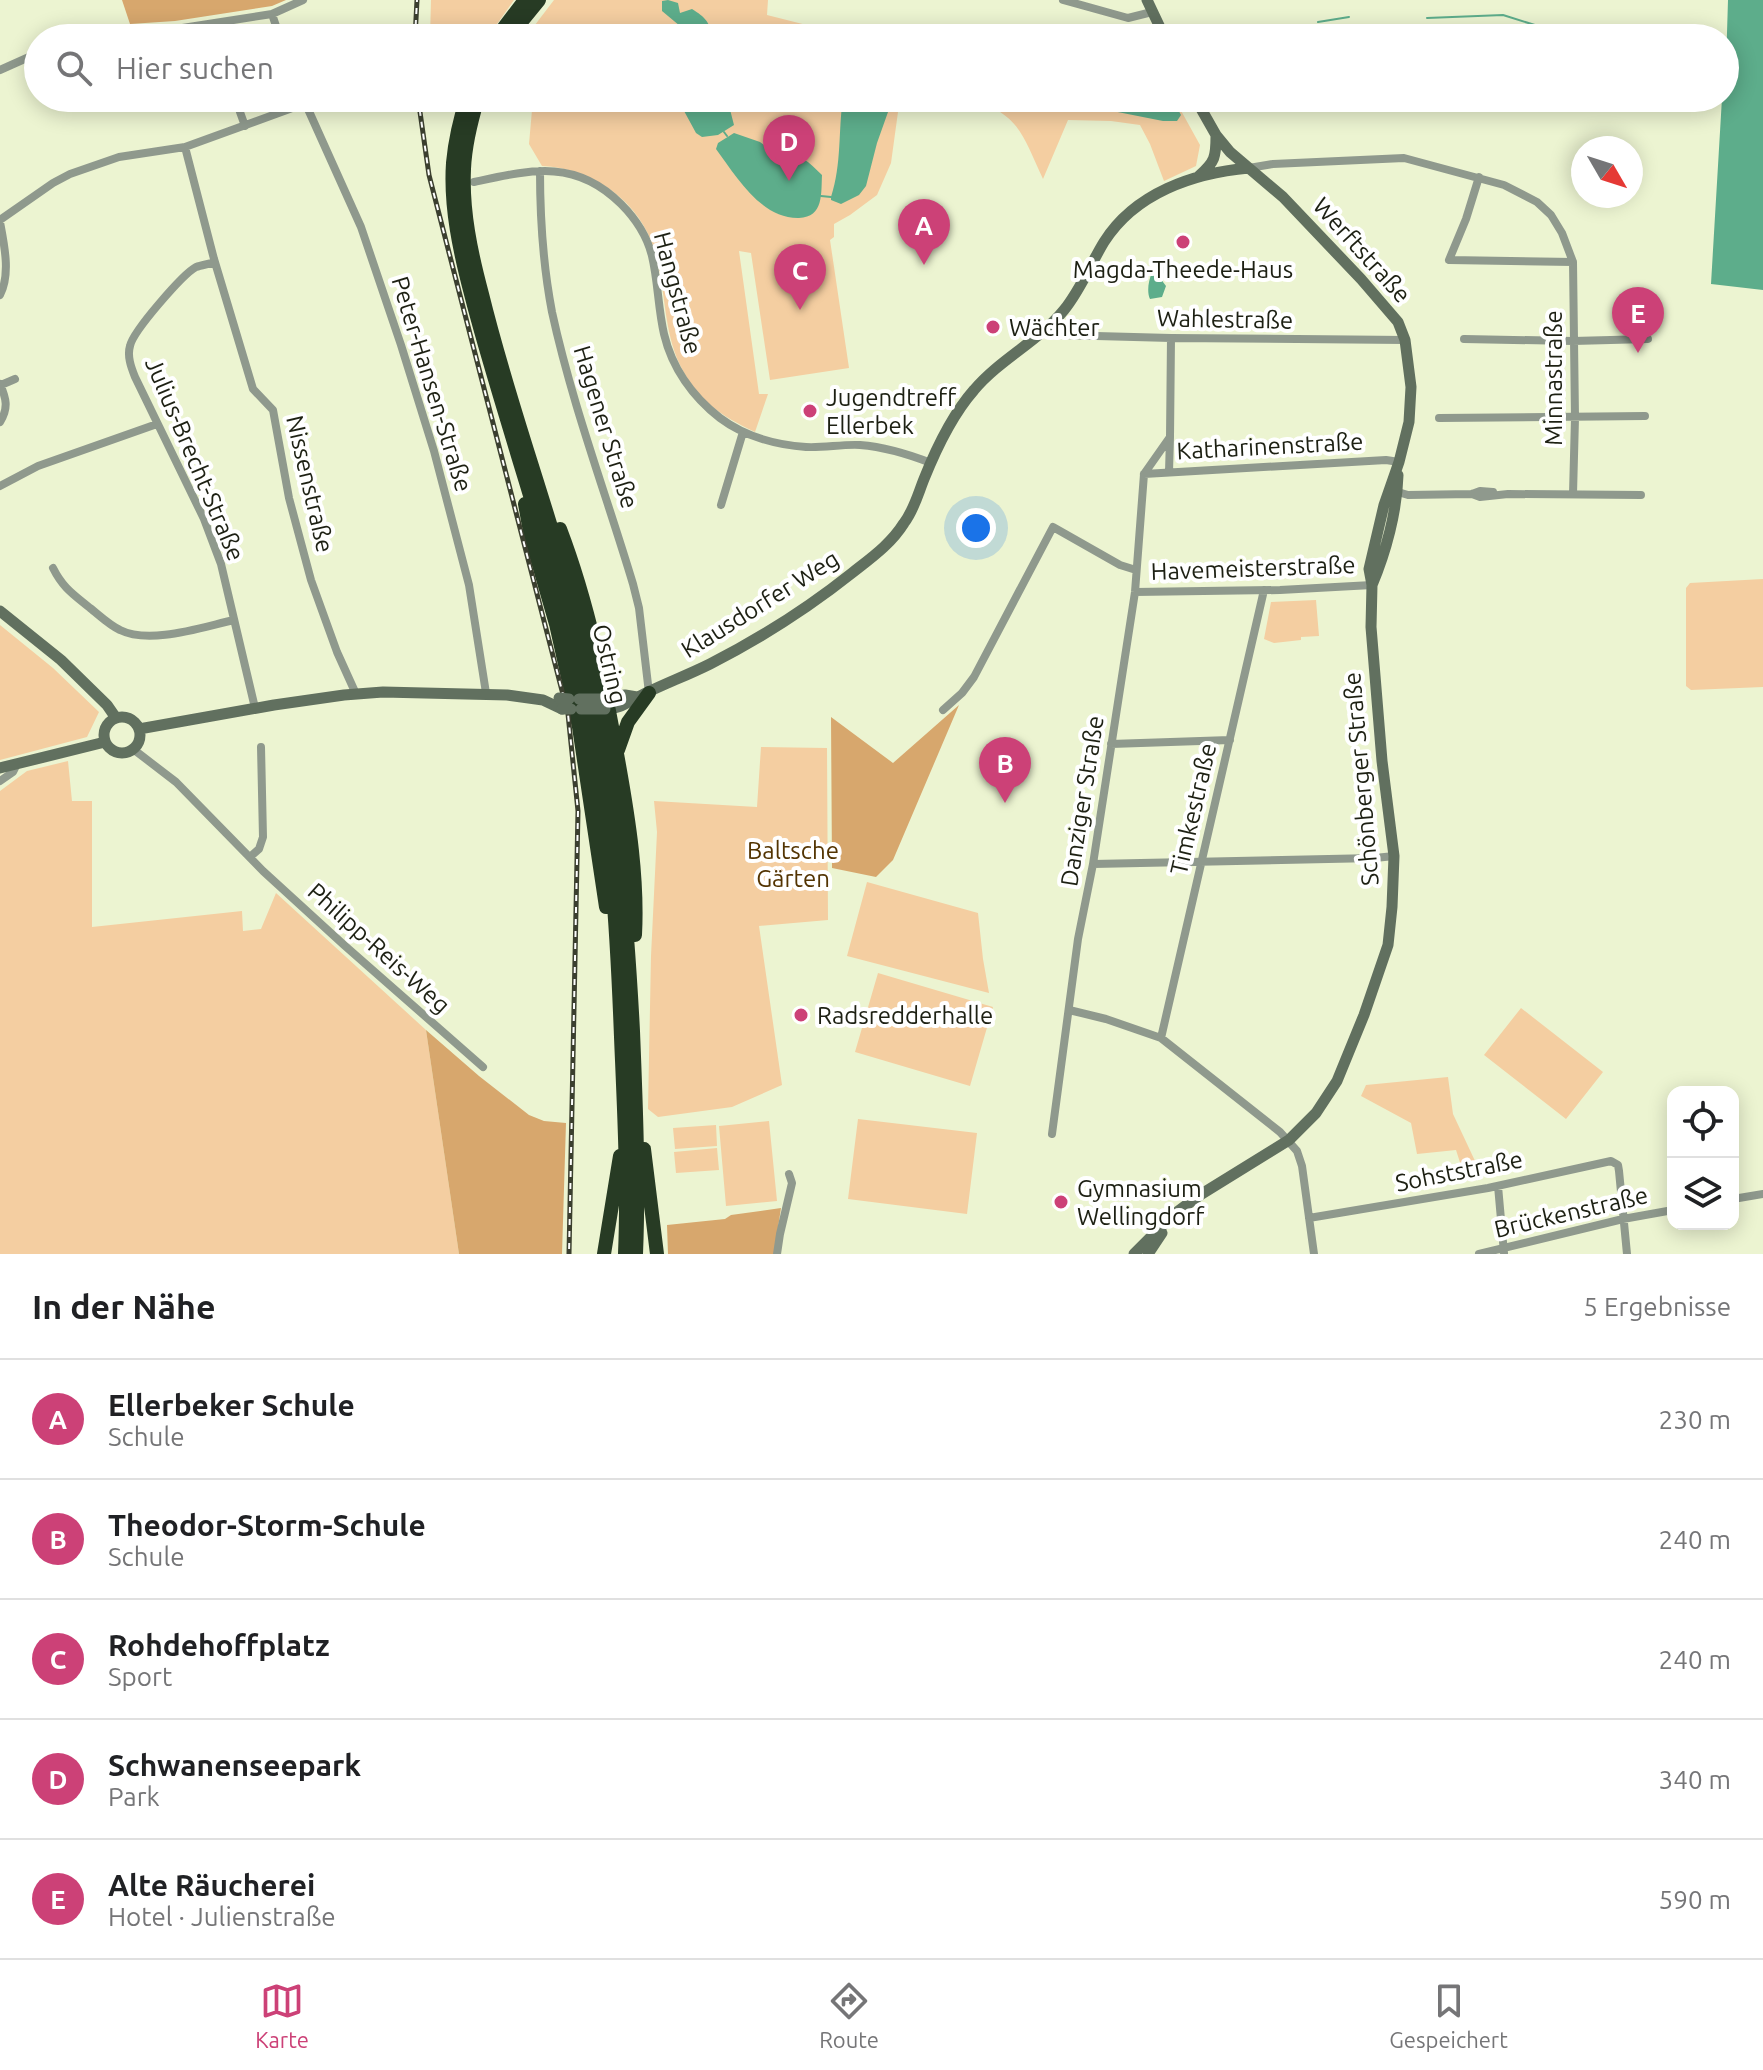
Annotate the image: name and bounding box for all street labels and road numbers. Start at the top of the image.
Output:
street label: Werftstraße [1308,192,1416,308]
street label: Hangstraße [649,229,707,357]
street label: Peter-Hansen-Straße [386,273,478,495]
street label: Wahlestraße [1157,304,1293,334]
street label: Minnastraße [1540,310,1567,446]
street label: Hagener Straße [568,342,644,512]
street label: Julius-Brecht-Straße [140,353,250,565]
street label: Nissenstraße [281,413,339,555]
street label: Katharinenstraße [1176,428,1364,464]
street label: Klausdorfer Weg [676,545,844,663]
street label: Havemeisterstraße [1150,551,1356,585]
street label: Ostring [588,622,632,706]
street label: Schönberger Straße [1338,671,1384,887]
street label: Danziger Straße [1055,714,1109,888]
street label: Timkestraße [1165,741,1221,877]
street label: Philipp-Reis-Weg [303,877,455,1019]
street label: Sohststraße [1393,1145,1525,1197]
street label: Brückenstraße [1492,1181,1650,1243]

